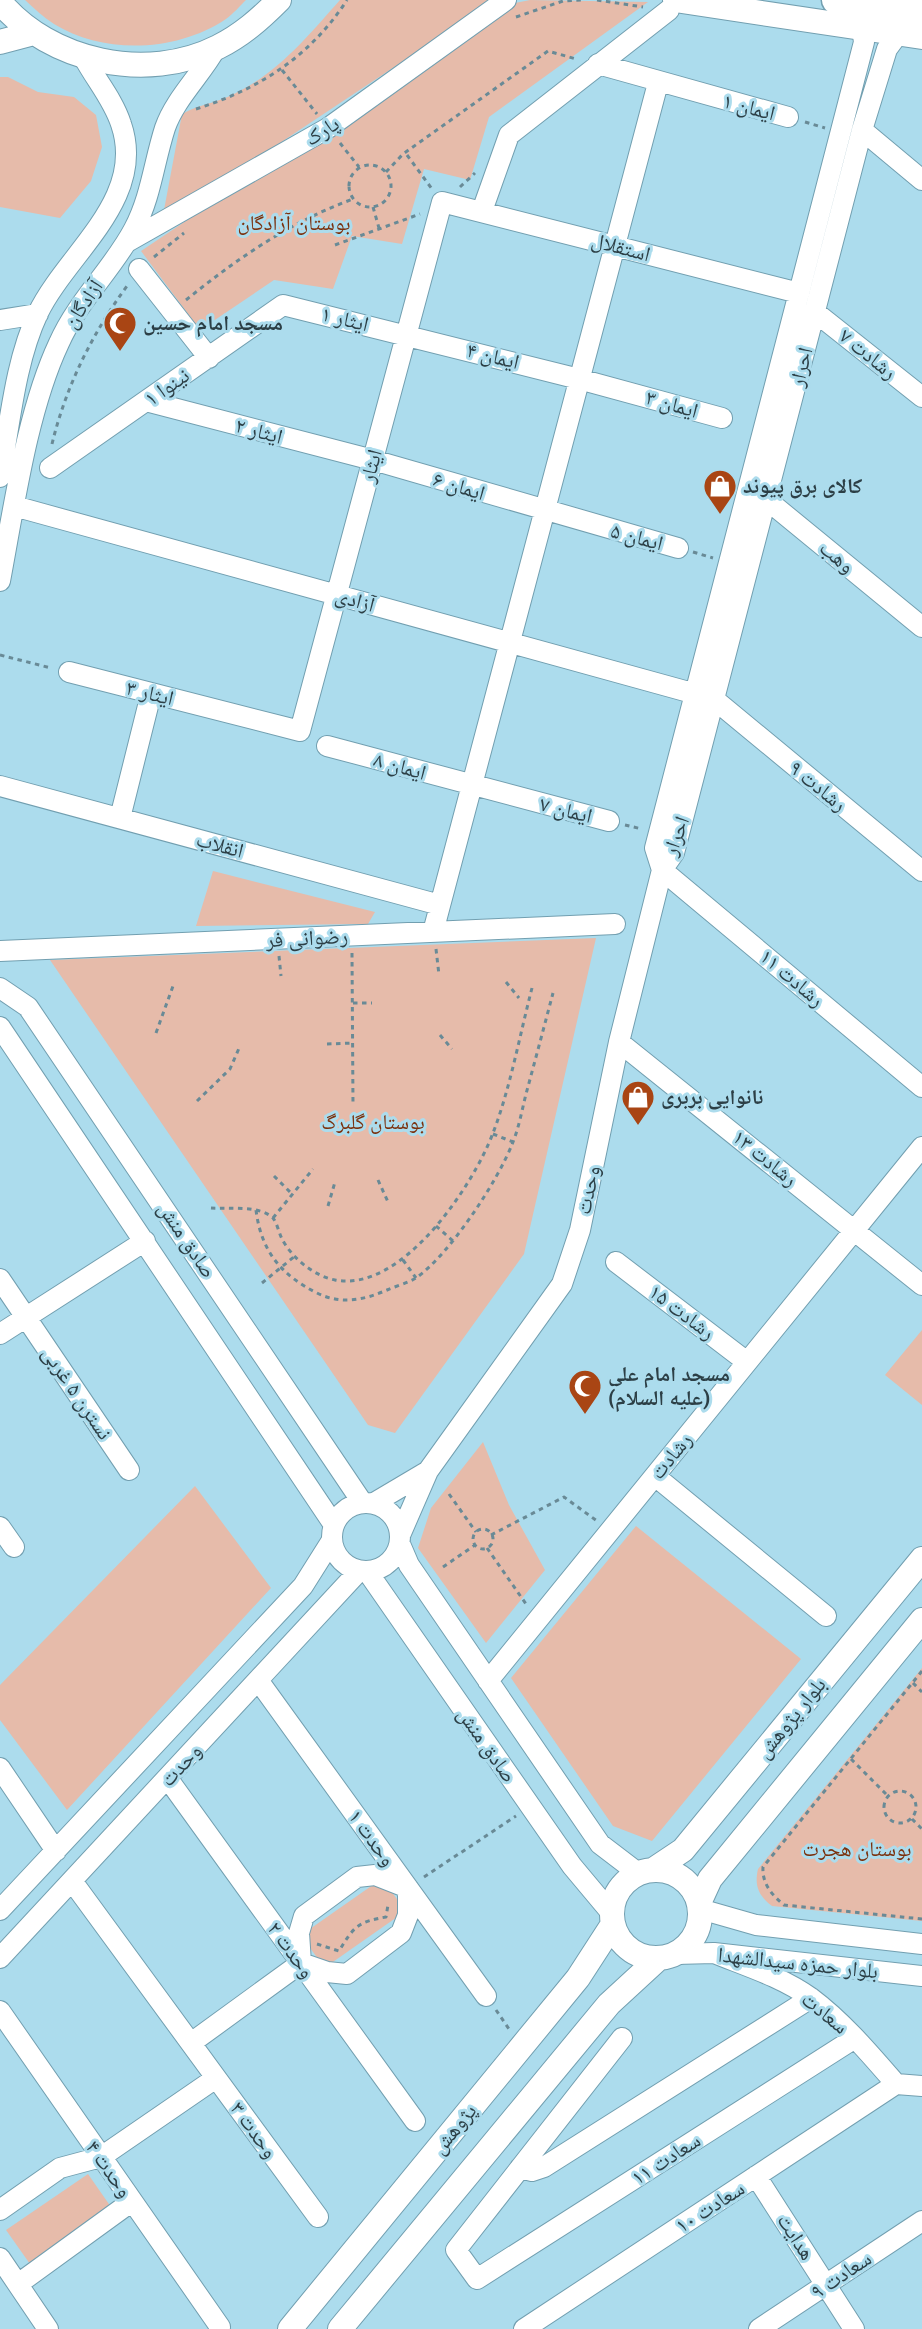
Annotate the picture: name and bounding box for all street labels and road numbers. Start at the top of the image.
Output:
street label: ایمان ۱ [720,89,778,125]
street label: پارک [300,111,344,151]
street label: استقلال [589,228,653,266]
street label: آزادگان [58,275,108,333]
street label: ایثار ۱ [319,302,371,336]
street label: رشادت ۷ [834,324,902,384]
street label: ایمان ۴ [464,338,522,374]
street label: احرار [784,345,817,390]
street label: نینوا ۱ [140,363,194,411]
street label: ایمان ۳ [643,385,701,423]
street label: ایثار ۲ [233,413,285,449]
street label: ایثار [355,447,387,486]
street label: ایمان ۶ [430,467,488,505]
street label: ایمان ۵ [608,519,666,555]
street label: وهب [815,536,859,578]
street label: آزادی [333,583,378,617]
street label: ایثار ۳ [124,676,176,710]
street label: ایمان ۸ [371,747,429,785]
street label: رشادت ۹ [784,756,852,816]
street label: ایمان ۷ [537,792,595,828]
street label: احرار [658,813,694,860]
street label: انقلاب [194,827,246,863]
street label: رضوانی فر [264,924,349,953]
street label: رشادت ۱۱ [755,944,829,1012]
street label: رشادت ۱۳ [728,1125,802,1191]
street label: وحدت [571,1163,605,1217]
street label: صادق منش [152,1197,221,1283]
street label: رشادت ۱۵ [644,1279,720,1345]
street label: نسترن ۵ غربی [36,1342,117,1445]
street label: رشادت [645,1428,697,1484]
street label: بلوار پژوهش [751,1673,832,1764]
street label: صادق منش [452,1703,522,1788]
street label: وحدت [155,1739,207,1791]
street label: وحدت ۱ [343,1805,401,1871]
street label: وحدت ۲ [262,1917,320,1983]
street label: بلوار حمزه سیدالشهدا [717,1943,879,1983]
street label: سعادت [797,1987,853,2039]
street label: وحدت ۳ [225,2097,283,2163]
street label: پژوهش [427,2099,482,2160]
street label: سعادت ۱۱ [627,2128,705,2190]
street label: وحدت ۴ [81,2136,137,2202]
street label: سعادت ۱۰ [671,2176,749,2238]
street label: هدایت [772,2210,820,2264]
street label: سعادت ۹ [806,2246,876,2304]

